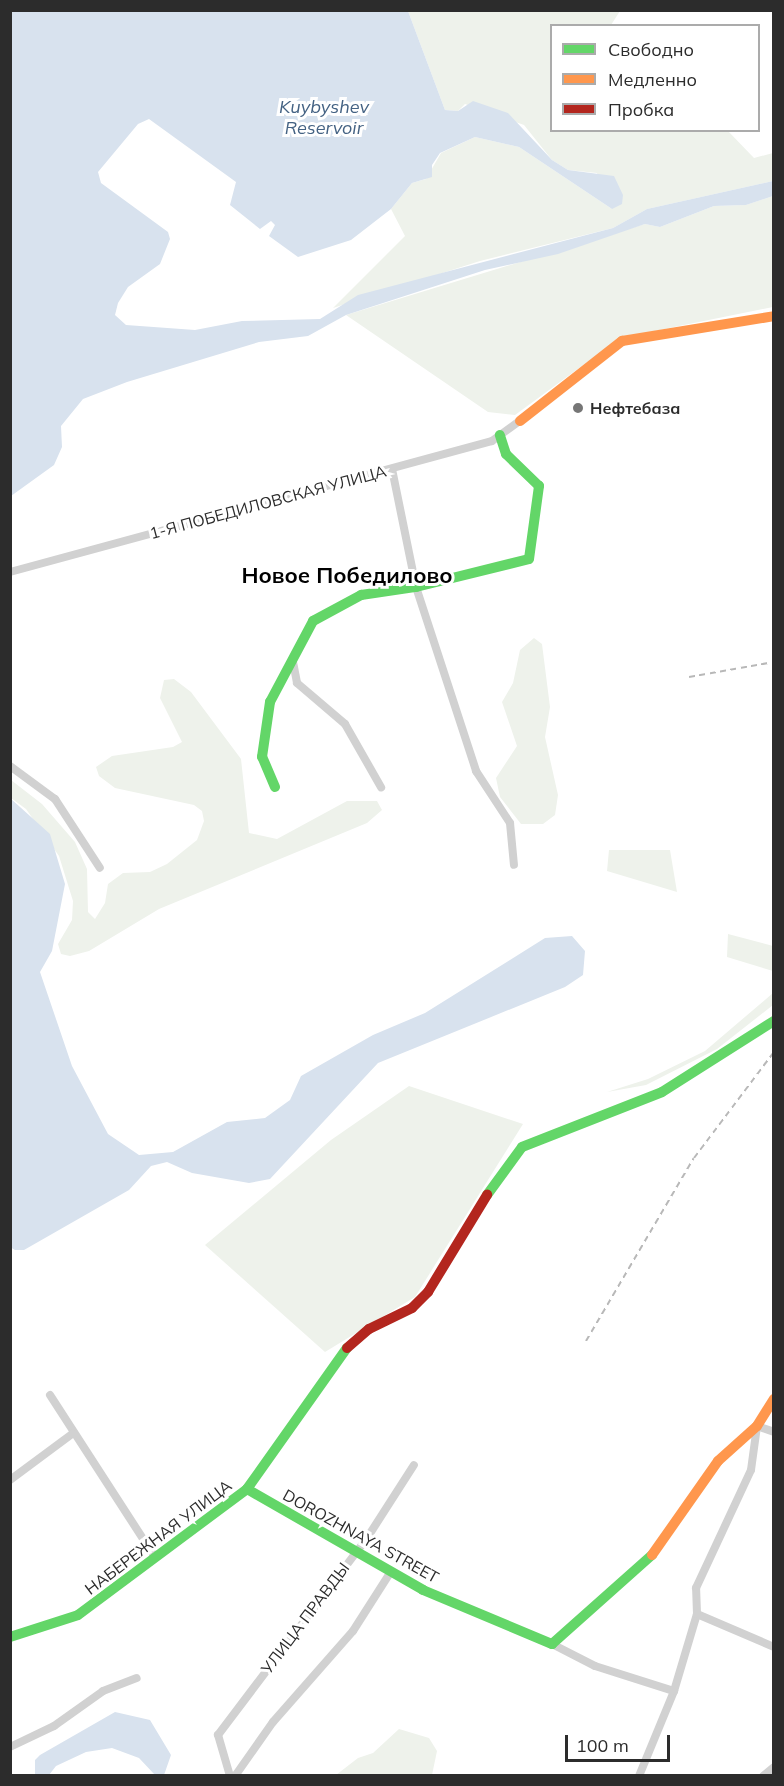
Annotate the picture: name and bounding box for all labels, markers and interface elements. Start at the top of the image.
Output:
legend [550,24,760,132]
text: Свободно [608,38,694,61]
text: Медленно [608,68,697,91]
water label: Kuybyshev Reservoir [279,97,369,140]
text: Пробка [608,98,674,121]
place label: Нефтебаза [590,398,680,418]
marker: Нефтебаза [571,401,585,415]
street label: 1-Я ПОБЕДИЛОВСКАЯ УЛИЦА [148,461,388,543]
district label: Новое Победилово [241,563,453,589]
street label: НАБЕРЕЖНАЯ УЛИЦА [81,1476,235,1598]
street label: DOROZHNAYA STREET [280,1485,442,1587]
street label: УЛИЦА ПРАВДЫ [257,1559,353,1677]
scale bar [568,1723,673,1761]
text: 100 m [576,1734,629,1757]

